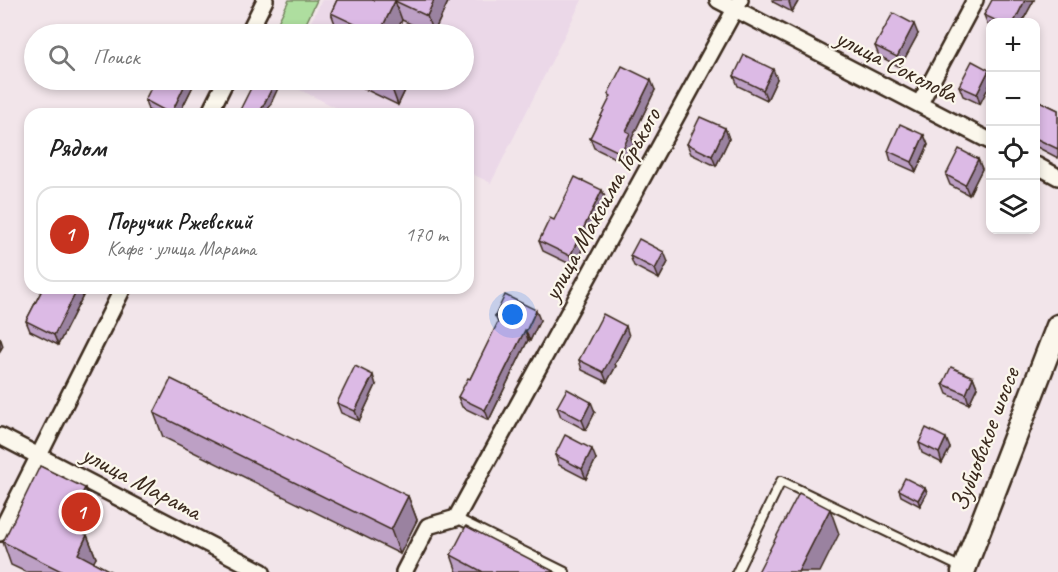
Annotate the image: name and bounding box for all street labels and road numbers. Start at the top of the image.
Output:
street label: улица Соколова [828,20,965,111]
street label: улица Максима Горького [534,100,669,308]
street label: Зубцовское шоссе [942,361,1027,516]
street label: улица Марата [75,436,209,529]

